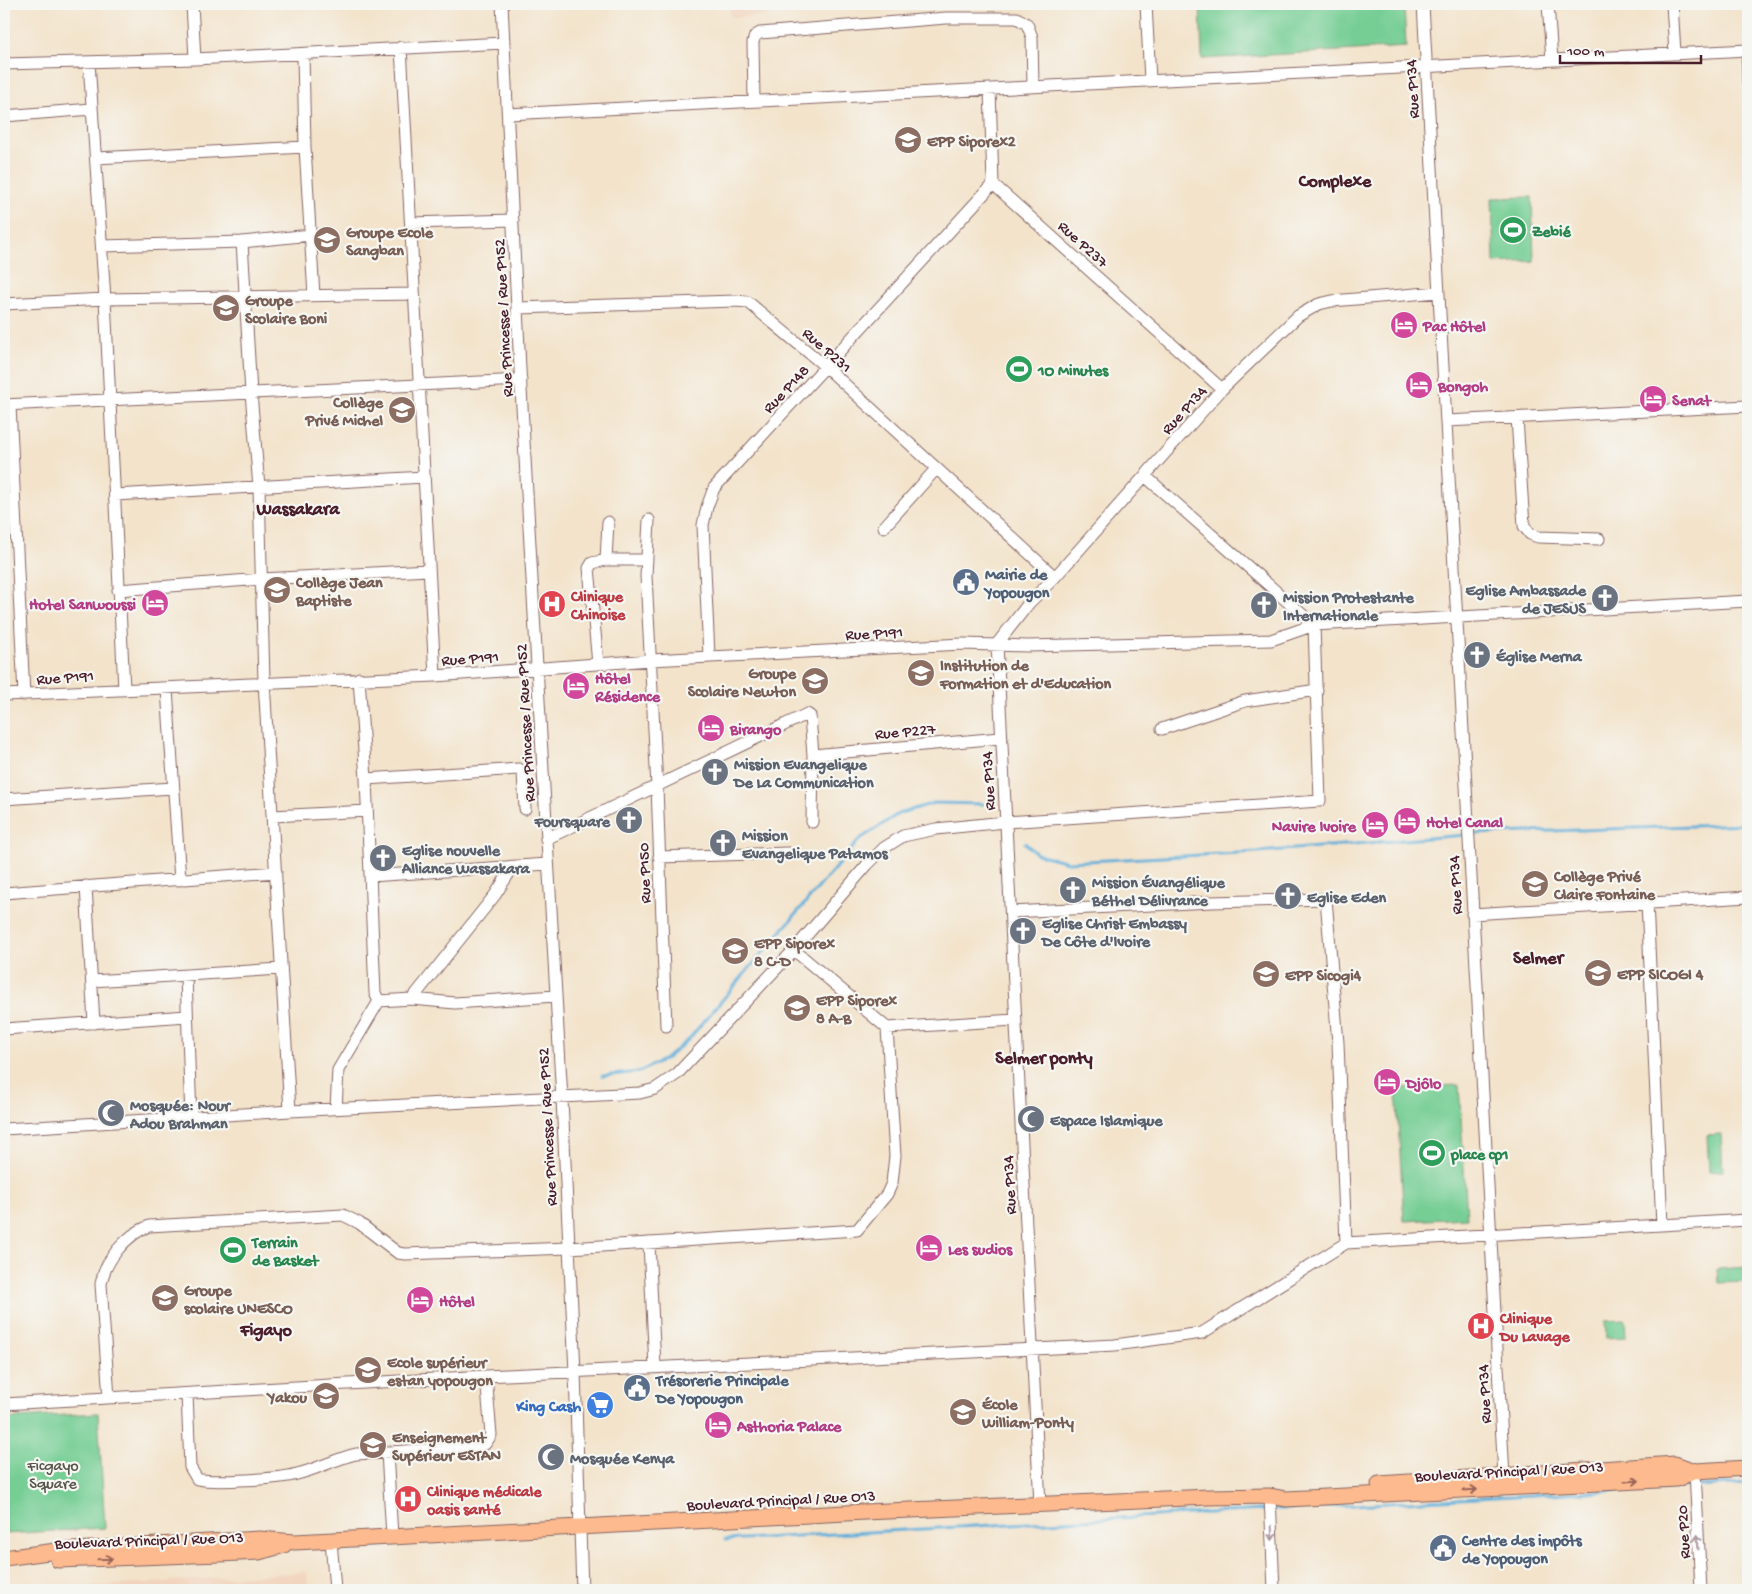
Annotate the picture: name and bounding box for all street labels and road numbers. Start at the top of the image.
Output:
street label: Rue P134 [1403,58,1426,119]
street label: Rue P237 [1053,218,1111,274]
street label: Rue Princesse / Rue P152 [492,238,519,397]
street label: Rue P231 [797,325,854,378]
street label: Rue P148 [760,362,815,419]
street label: Rue P134 [1159,383,1213,440]
street label: Rue P191 [845,624,903,646]
street label: Rue Princesse / Rue P152 [514,643,541,802]
street label: Rue P191 [441,649,500,672]
street label: Rue P191 [36,668,95,691]
street label: Rue P227 [874,721,937,746]
street label: Rue P134 [979,750,1002,811]
street label: Rue P150 [636,842,657,904]
street label: Rue P134 [1446,854,1469,915]
street label: Rue Princesse / Rue P152 [536,1047,563,1206]
street label: Rue P134 [1000,1154,1023,1215]
street label: Rue P134 [1475,1363,1498,1424]
street label: Boulevard Principal / Rue O13 [1413,1459,1604,1488]
street label: Boulevard Principal / Rue O13 [685,1488,876,1517]
street label: Rue P20 [1675,1505,1696,1559]
street label: Boulevard Principal / Rue O13 [53,1530,244,1555]

